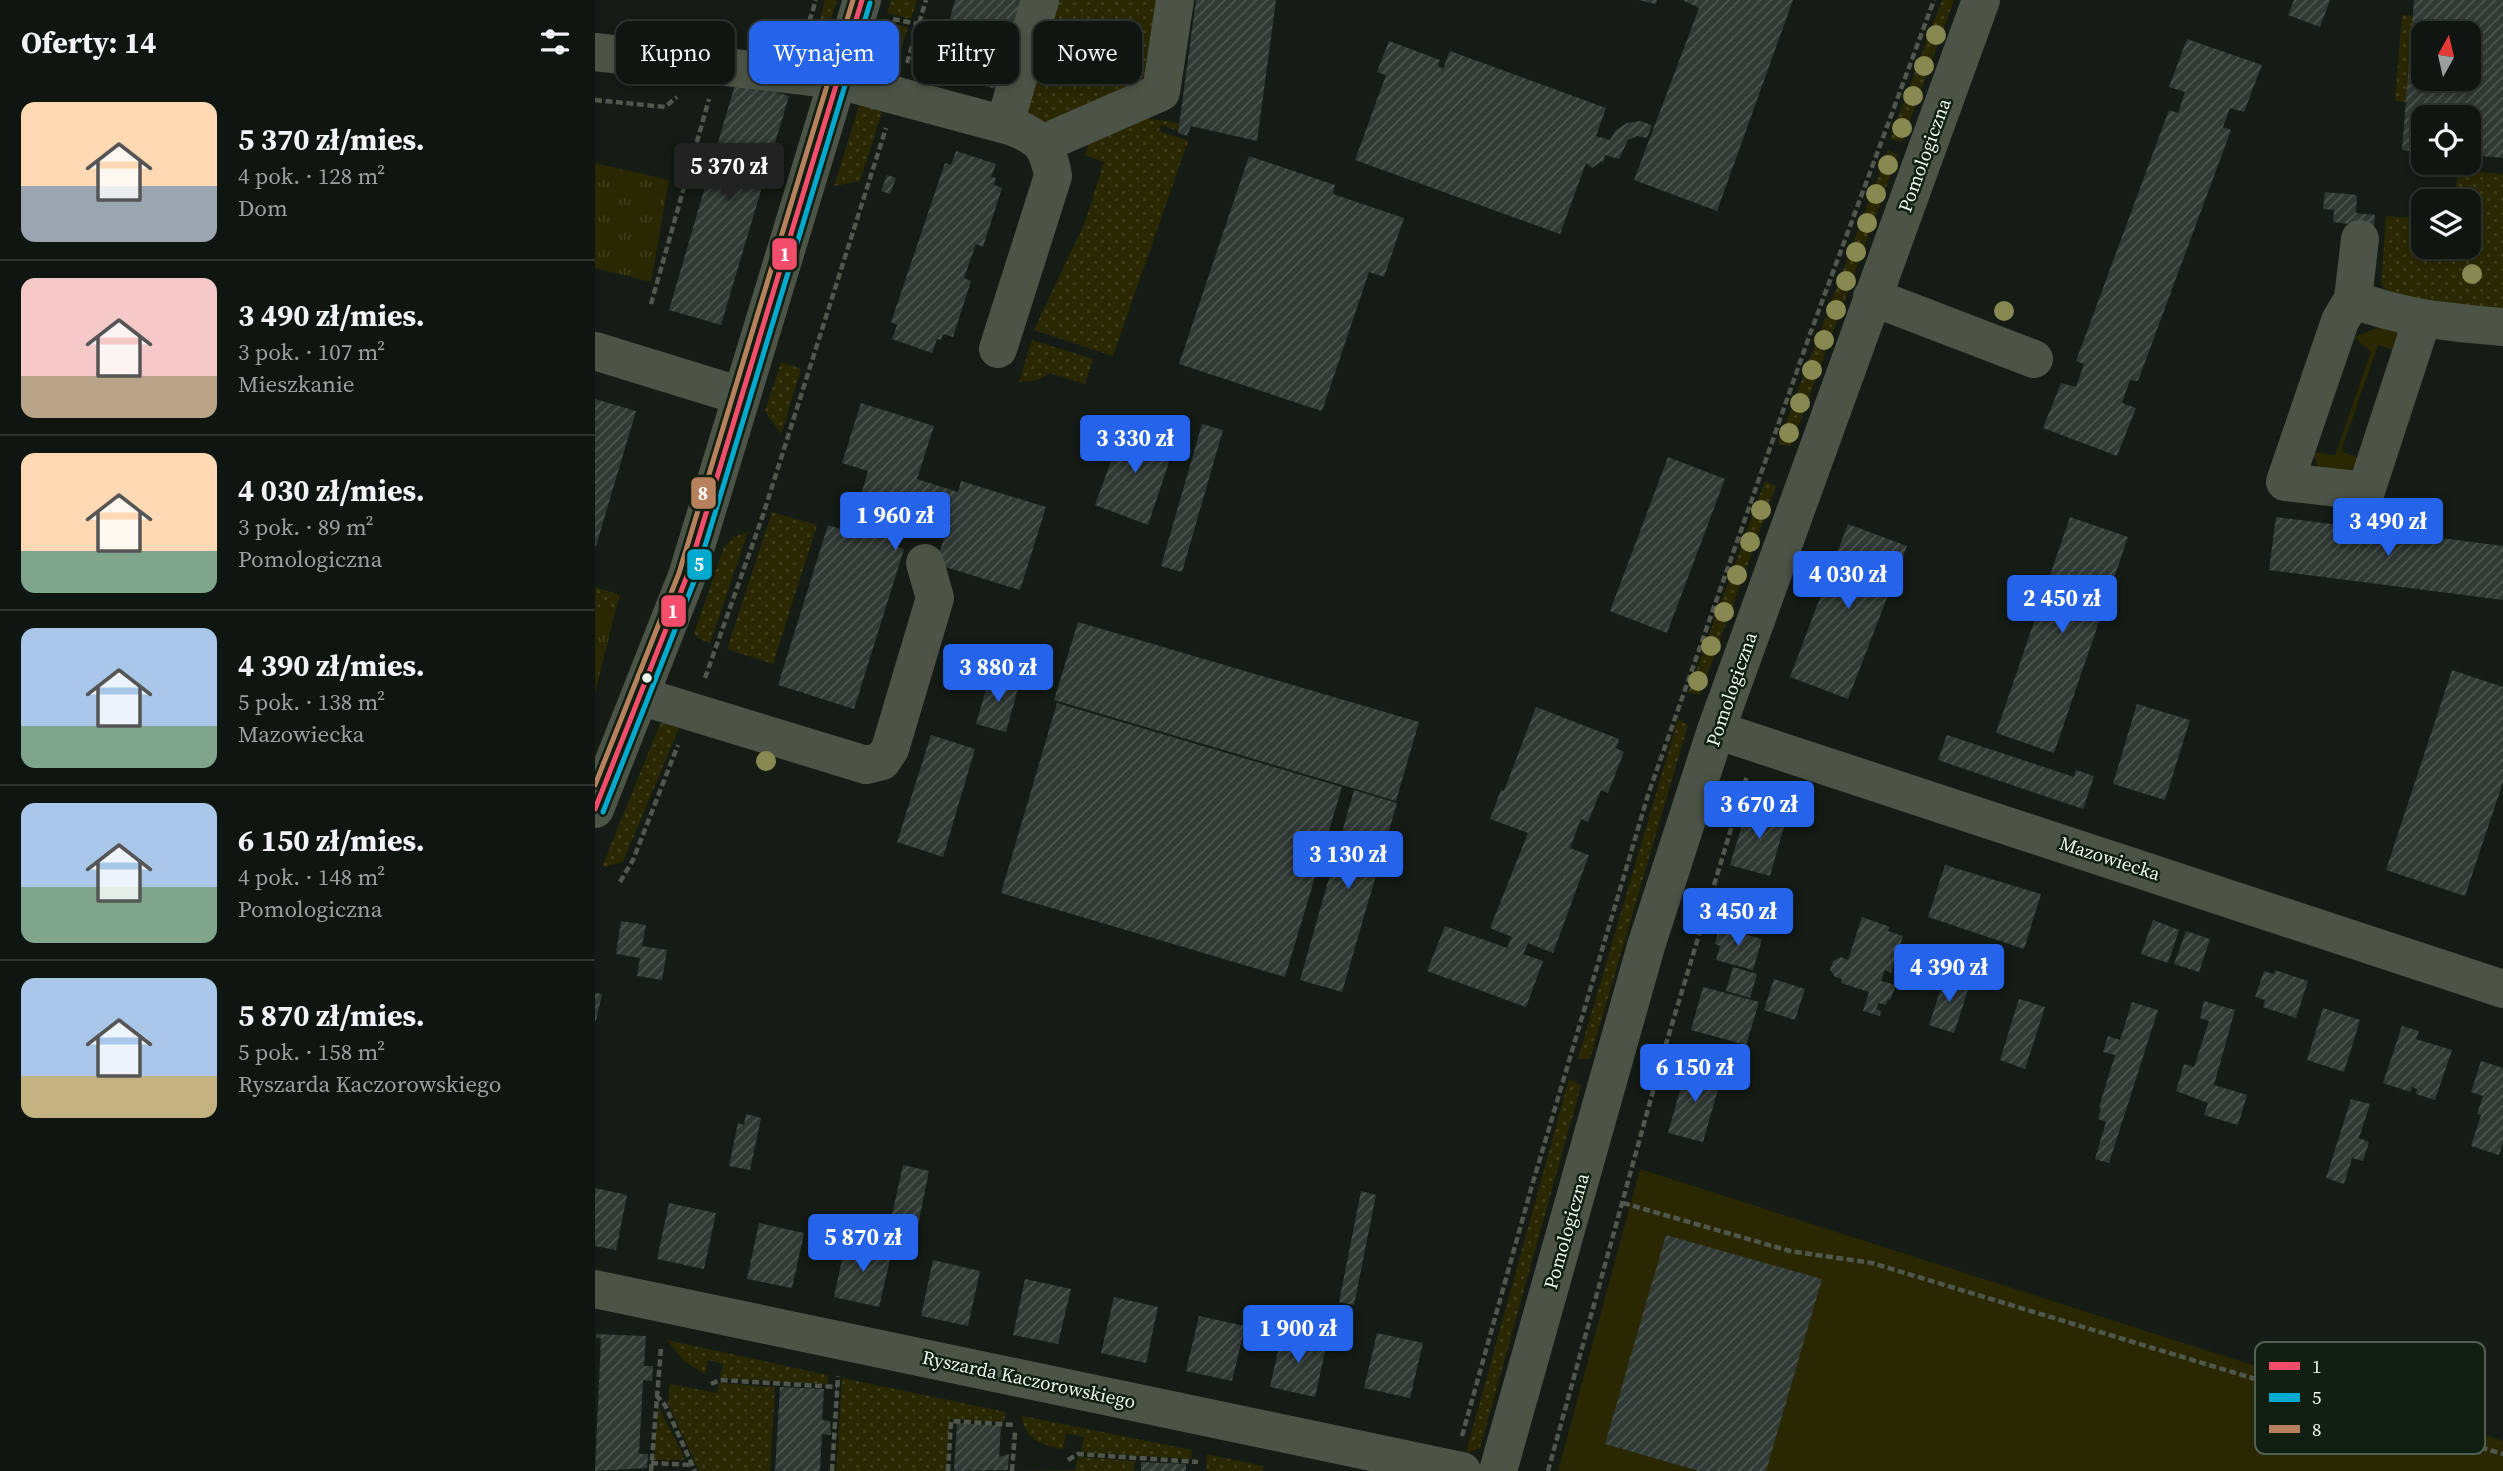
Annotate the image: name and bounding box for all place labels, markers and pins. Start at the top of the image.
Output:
pin: 5 370 zł [657,144,801,203]
pin: 3 330 zł [1063,416,1207,475]
pin: 1 960 zł [823,492,967,552]
pin: 3 490 zł [2316,498,2460,558]
pin: 4 030 zł [1776,552,1920,611]
pin: 2 450 zł [1990,576,2134,635]
pin: 3 880 zł [926,644,1070,704]
unlabelled marker [640,671,654,685]
pin: 3 670 zł [1687,782,1831,841]
pin: 3 130 zł [1276,832,1420,891]
pin: 3 450 zł [1666,888,1810,948]
pin: 4 390 zł [1877,944,2021,1004]
pin: 6 150 zł [1623,1044,1767,1104]
pin: 5 870 zł [791,1214,935,1274]
pin: 1 900 zł [1226,1306,1370,1365]

